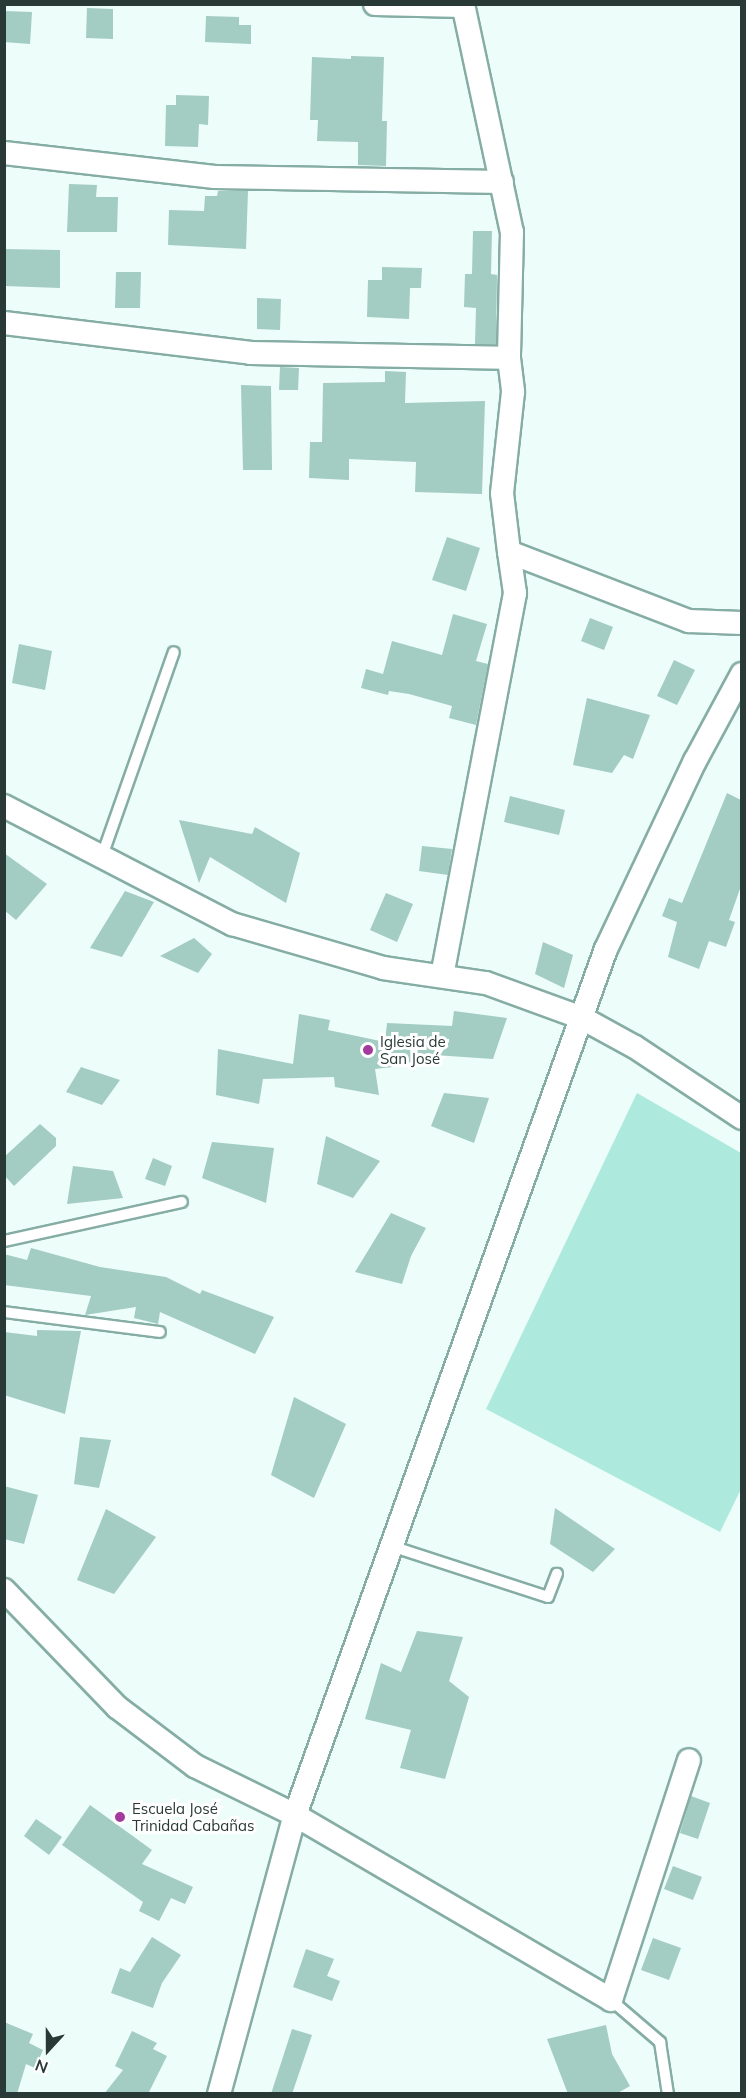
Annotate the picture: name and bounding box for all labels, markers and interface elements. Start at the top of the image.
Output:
place label: Iglesia de San José [380,1032,446,1067]
marker: Iglesia de San José [361,1043,375,1057]
place label: Escuela José Trinidad Cabañas [132,1799,254,1834]
marker: Escuela José Trinidad Cabañas [113,1810,127,1824]
north arrow [18,2020,78,2080]
text: N [32,2055,51,2078]

